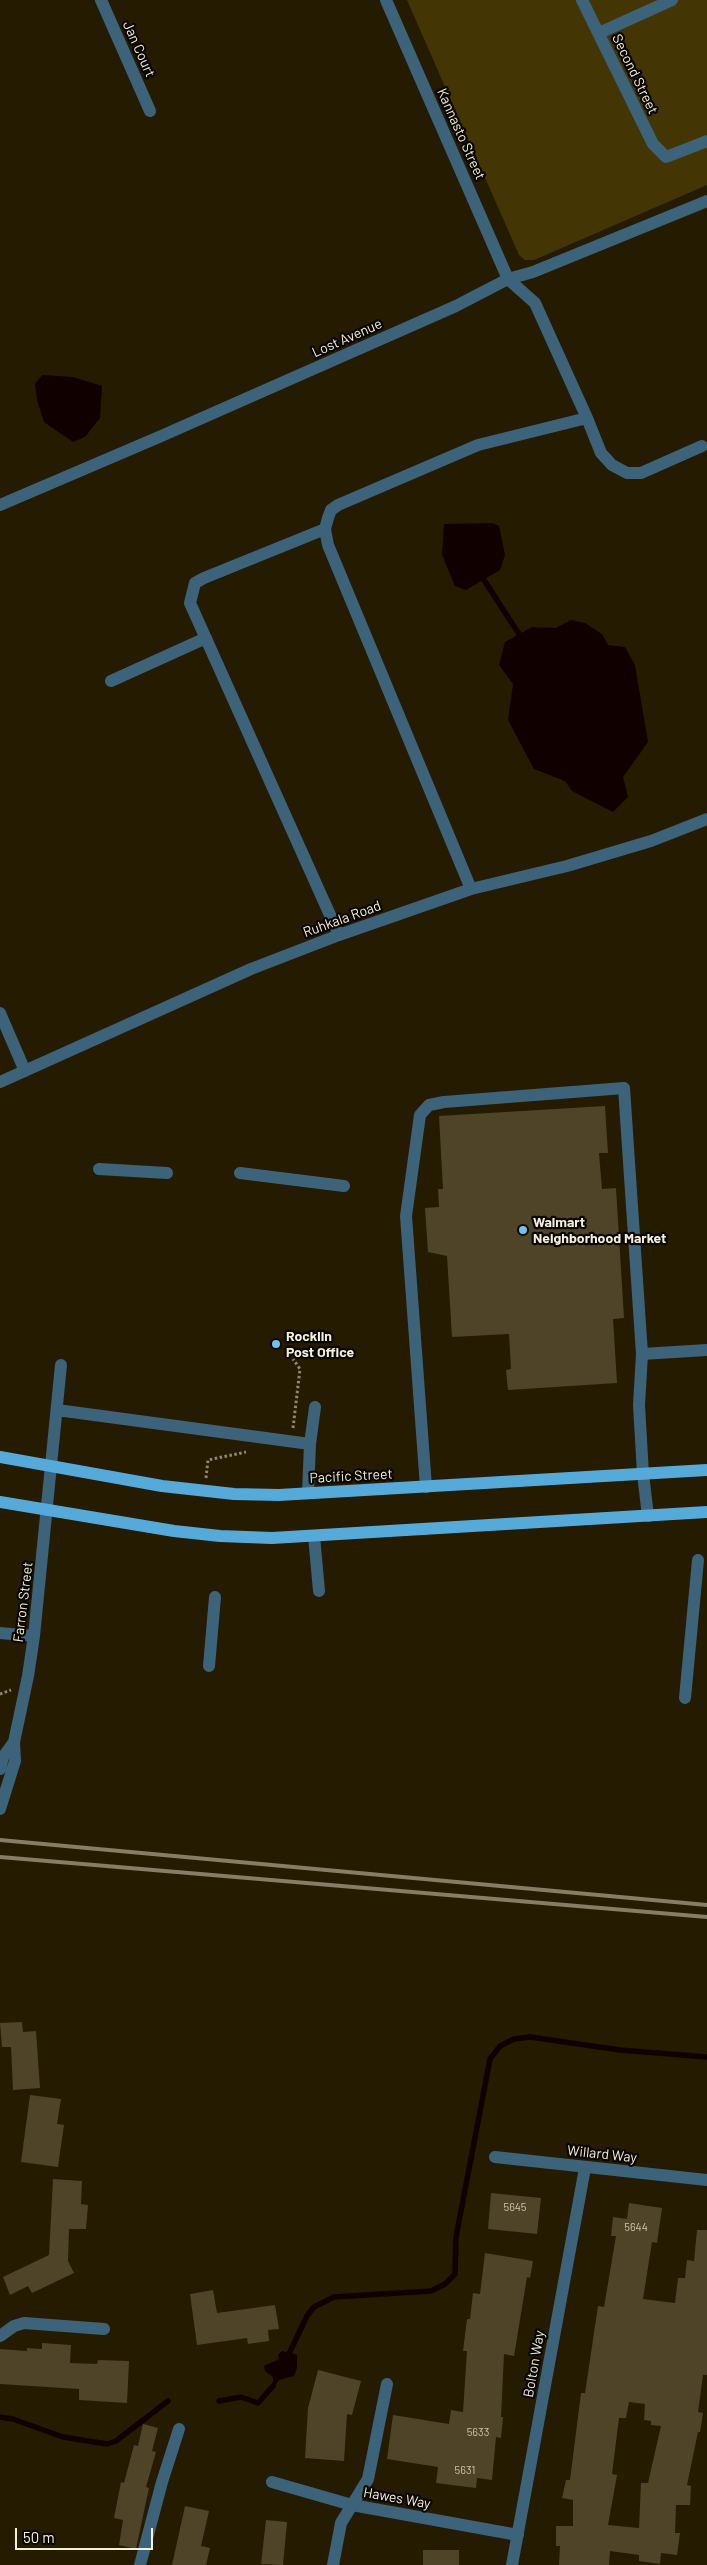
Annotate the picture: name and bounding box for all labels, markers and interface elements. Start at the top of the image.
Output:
street label: Jan Court [119,18,159,80]
street label: Second Street [608,31,662,117]
street label: Kannasto Street [433,86,489,182]
street label: Lost Avenue [309,315,385,361]
street label: Ruhkala Road [301,897,383,941]
place label: Walmart Neighborhood Market [533,1214,666,1246]
marker: Walmart Neighborhood Market [517,1224,529,1236]
place label: Rocklin Post Office [286,1328,354,1360]
marker: Rocklin Post Office [270,1338,282,1350]
street label: Pacific Street [309,1465,393,1487]
street label: Farron Street [10,1561,36,1643]
street label: Willard Way [566,2142,638,2166]
house number: 5645 [503,2200,527,2214]
house number: 5644 [624,2220,648,2234]
street label: Bolton Way [520,2329,548,2399]
house number: 5633 [467,2425,489,2439]
house number: 5631 [455,2463,475,2477]
street label: Hawes Way [362,2484,432,2512]
scale bar [18,2518,155,2550]
text: 50 m [23,2528,55,2546]

